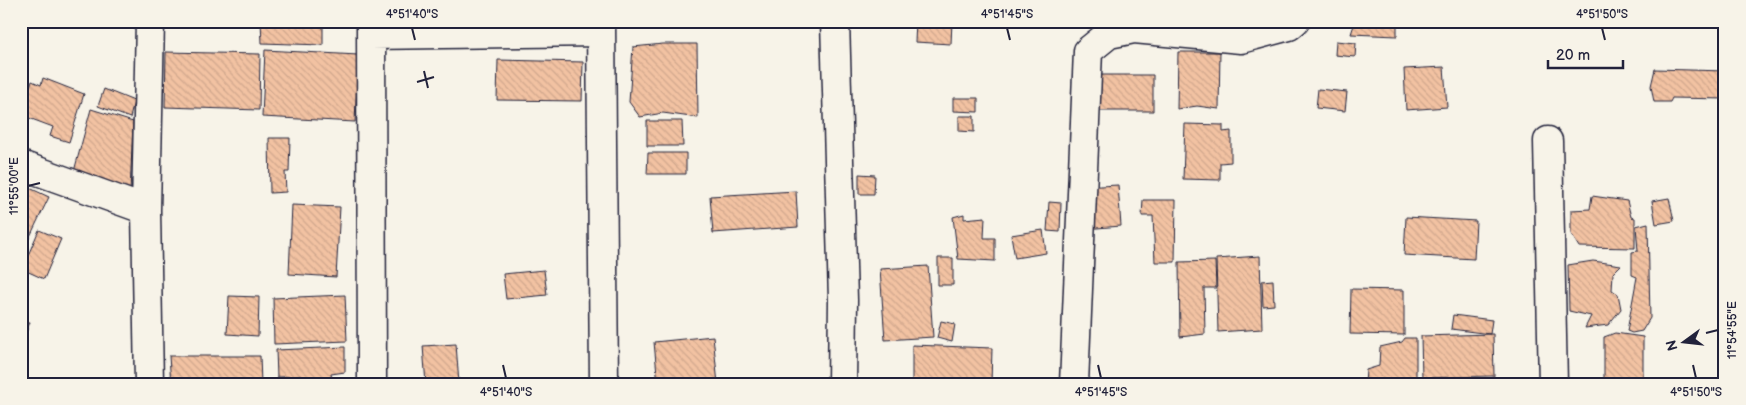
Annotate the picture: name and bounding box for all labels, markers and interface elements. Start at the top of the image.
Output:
text: 4°51'40"S [386,7,438,22]
text: 4°51'45"S [981,7,1033,22]
text: 4°51'50"S [1576,7,1628,22]
scale bar [1548,38,1624,70]
text: 20 m [1556,46,1590,65]
text: 11°55'00"E [7,157,22,215]
text: 11°54'55"E [1725,301,1740,359]
north arrow [1658,318,1708,368]
text: N [1662,338,1681,353]
text: 4°51'40"S [480,385,532,400]
text: 4°51'45"S [1075,385,1127,400]
text: 4°51'50"S [1670,385,1722,400]

